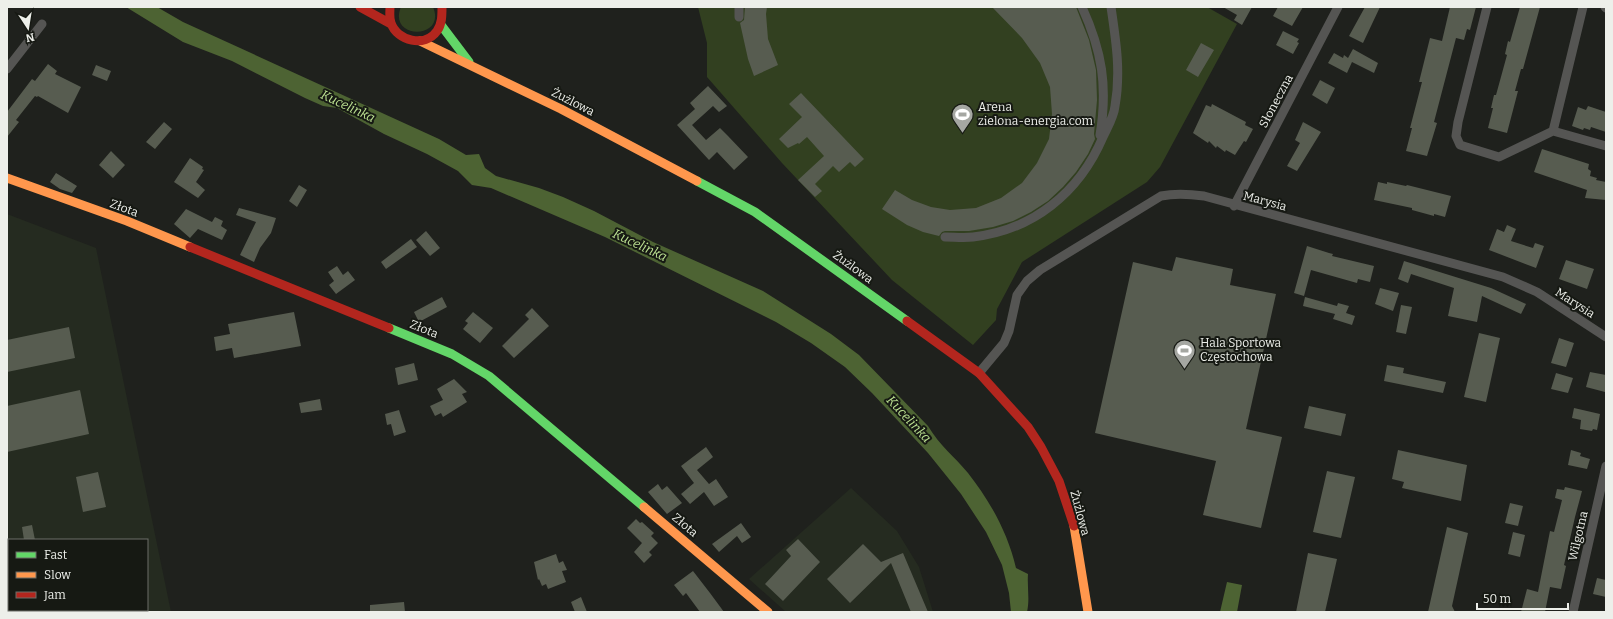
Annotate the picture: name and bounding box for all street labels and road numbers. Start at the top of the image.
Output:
street label: Słoneczna [1256,72,1296,130]
street label: Żużlowa [549,84,598,119]
street label: Marysia [1242,189,1289,214]
street label: Złota [108,196,140,220]
street label: Żużlowa [830,247,877,287]
street label: Marysia [1553,285,1598,321]
street label: Złota [408,317,441,341]
street label: Żużlowa [1067,489,1094,538]
street label: Wilgotna [1565,509,1591,562]
street label: Złota [669,510,701,540]

